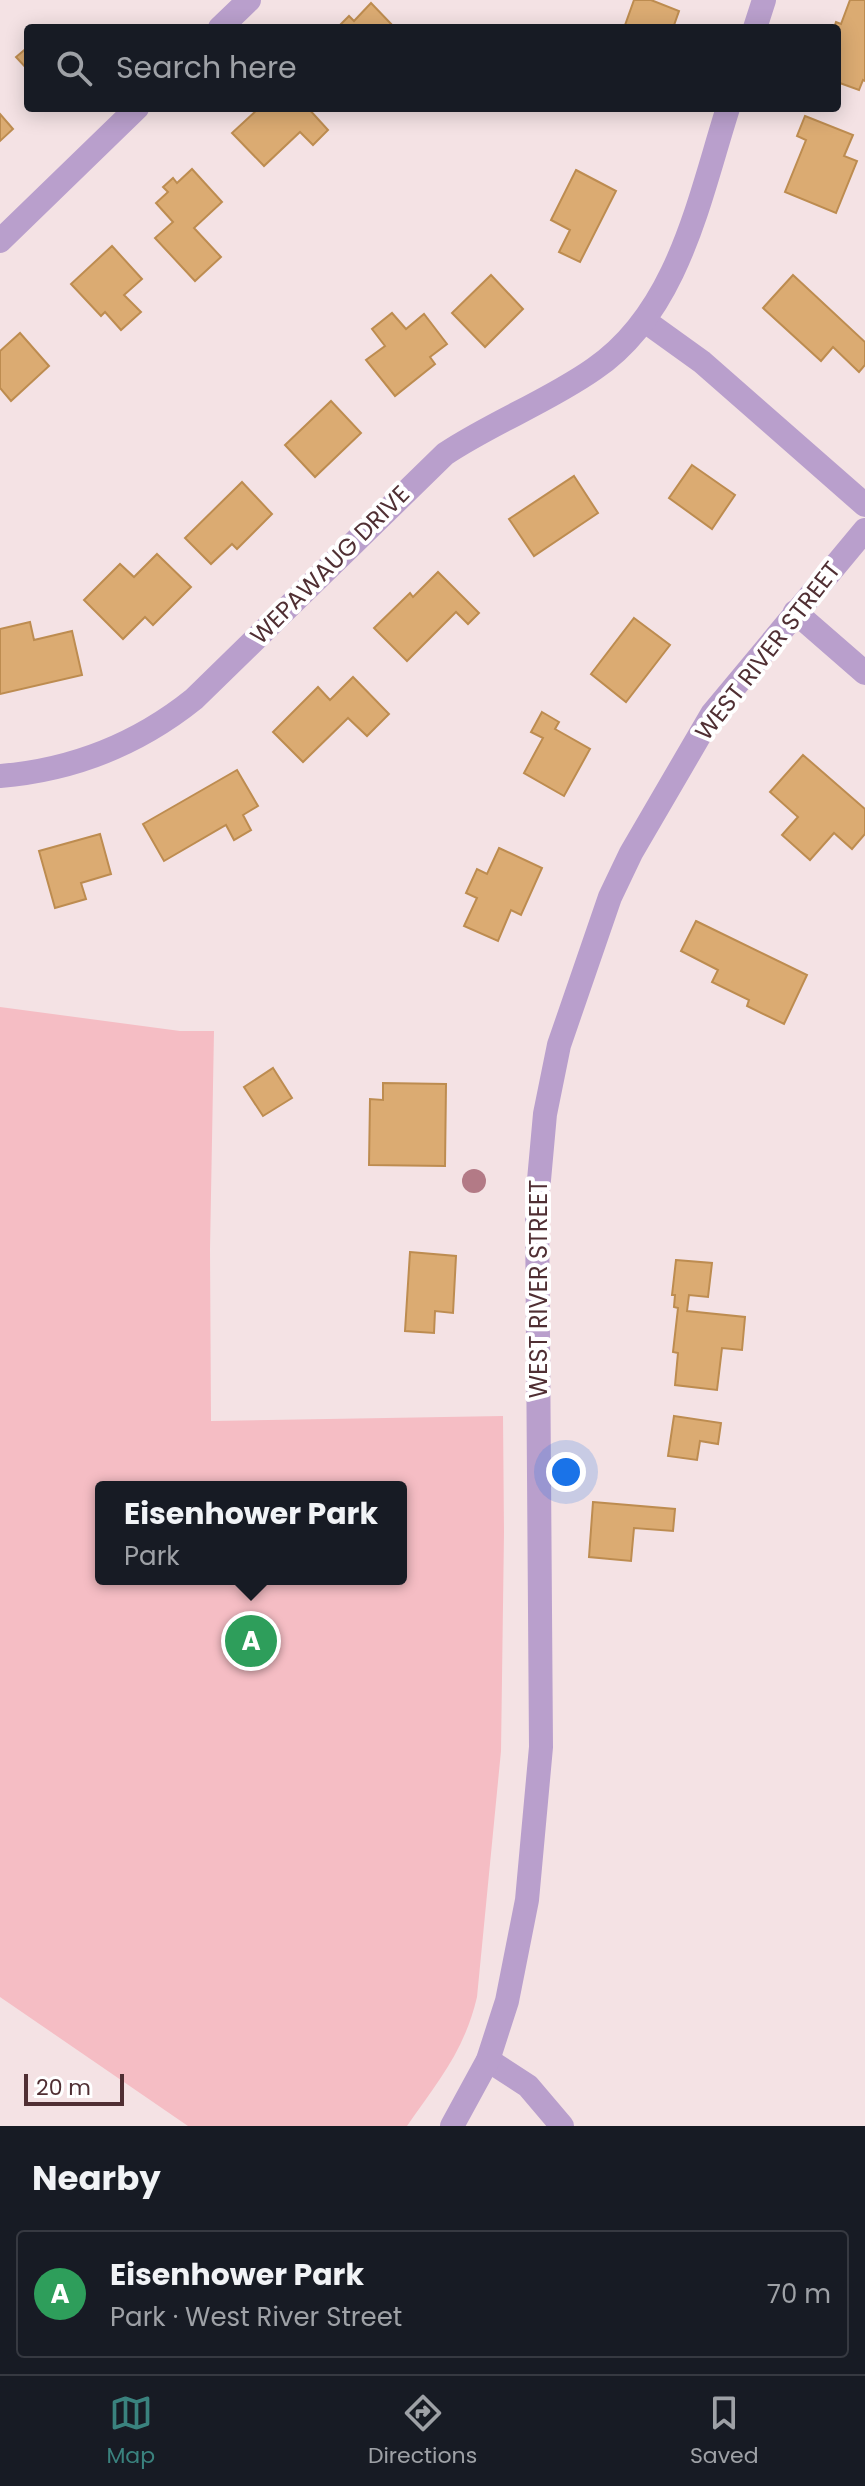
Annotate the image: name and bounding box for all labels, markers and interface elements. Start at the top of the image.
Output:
search box [24,24,841,112]
icon: search [52,46,96,90]
text: Search here [116,46,297,89]
street label: WEPAWAUG DRIVE [243,478,417,652]
street label: WEST RIVER STREET [687,554,848,747]
street label: WEST RIVER STREET [522,1180,555,1398]
your location [546,1452,586,1492]
popup [95,1481,407,1585]
text: Eisenhower Park [124,1492,378,1535]
text: Park [124,1538,180,1574]
pin: A [225,1611,277,1671]
scale bar [24,2070,124,2106]
text: 20 m [36,2072,91,2103]
text: Nearby [32,2154,161,2202]
text: Eisenhower Park [110,2253,364,2296]
text: A [50,2276,70,2312]
text: 70 m [767,2276,831,2312]
text: Park · West River Street [110,2299,402,2335]
tab: Map [106,2391,155,2472]
tab: Directions [368,2391,477,2472]
tab: Saved [690,2391,759,2472]

